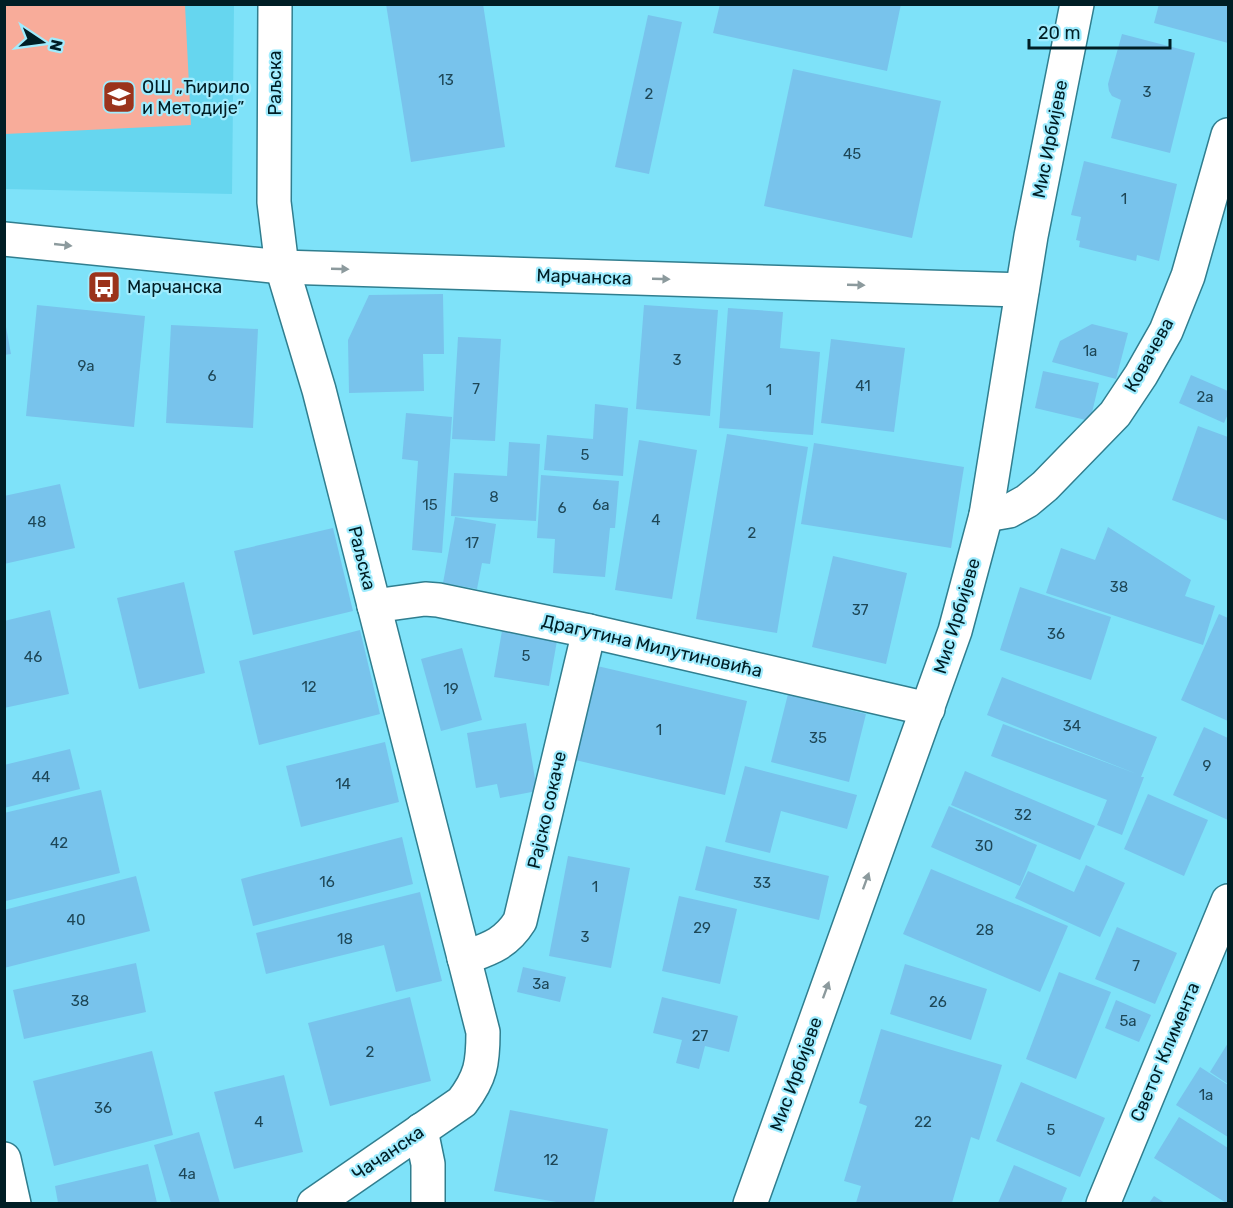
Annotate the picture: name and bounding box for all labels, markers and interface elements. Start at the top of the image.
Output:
north arrow [12,12,72,72]
scale bar [1029,12,1170,50]
text: 20 m [1038,22,1080,44]
text: N [46,38,67,53]
street label: Раљска [264,50,286,116]
house number: 13 [438,71,454,89]
place label: ОШ „Ћирило и Методије” [142,76,250,119]
street label: Мис Ирбијеве [1028,78,1072,200]
school or university icon: ОШ „Ћирило и Методије” [101,79,137,115]
house number: 3 [1142,83,1152,101]
house number: 2 [645,85,654,103]
house number: 45 [843,145,861,163]
house number: 1 [1121,190,1127,208]
one-way arrow [53,240,72,250]
street label: Марчанска [536,264,632,290]
one-way arrow [331,265,350,274]
bus stop icon: Марчанска [86,269,122,305]
one-way arrow [652,274,671,284]
place label: Марчанска [127,276,222,298]
one-way arrow [847,280,866,289]
street label: Ковачева [1120,314,1178,396]
house number: 1a [1083,342,1097,360]
house number: 3 [672,351,682,369]
house number: 9a [77,357,95,375]
house number: 6 [207,367,217,385]
house number: 41 [855,377,871,395]
house number: 7 [472,380,480,398]
house number: 1 [766,381,772,399]
house number: 2a [1196,388,1214,406]
house number: 5 [581,446,590,464]
house number: 8 [489,488,499,506]
house number: 15 [422,496,438,514]
house number: 6a [592,496,610,514]
house number: 6 [557,499,567,517]
house number: 4 [651,511,661,529]
house number: 48 [28,513,46,531]
street label: Раљска [343,524,381,592]
house number: 2 [748,524,757,542]
house number: 17 [465,534,479,552]
street label: Мис Ирбијеве [929,555,985,677]
house number: 38 [1110,578,1128,596]
house number: 37 [852,601,869,619]
street label: Драгутина Милутиновића [540,610,764,682]
house number: 36 [1047,625,1065,643]
house number: 5 [522,647,531,665]
house number: 46 [24,648,42,666]
house number: 12 [301,678,317,696]
house number: 19 [443,680,459,698]
house number: 34 [1063,717,1081,735]
house number: 1 [656,721,662,739]
house number: 35 [809,729,827,747]
street label: Рајско сокаче [523,749,571,871]
house number: 9 [1203,757,1212,775]
house number: 44 [32,768,50,786]
house number: 14 [335,775,351,793]
house number: 32 [1014,806,1032,824]
house number: 42 [50,834,68,852]
house number: 30 [975,837,993,855]
one-way arrow [861,872,871,890]
house number: 16 [319,873,335,891]
house number: 33 [753,874,771,892]
house number: 1 [592,878,598,896]
house number: 40 [67,911,85,929]
house number: 29 [693,919,711,937]
house number: 28 [976,921,994,939]
house number: 3 [580,928,590,946]
house number: 18 [337,930,353,948]
house number: 7 [1132,957,1140,975]
house number: 3a [532,975,550,993]
street label: Светог Климента [1126,979,1204,1125]
one-way arrow [822,981,832,999]
house number: 38 [71,992,89,1010]
house number: 26 [929,993,947,1011]
house number: 5a [1119,1012,1137,1030]
street label: Мис Ирбијеве [765,1014,827,1134]
house number: 27 [692,1027,709,1045]
house number: 2 [366,1043,375,1061]
house number: 1a [1199,1086,1213,1104]
house number: 36 [94,1099,112,1117]
house number: 4 [254,1113,264,1131]
house number: 22 [914,1113,932,1131]
street label: Чачанска [348,1121,428,1185]
house number: 5 [1047,1121,1056,1139]
house number: 12 [543,1151,559,1169]
house number: 4a [178,1165,196,1183]

